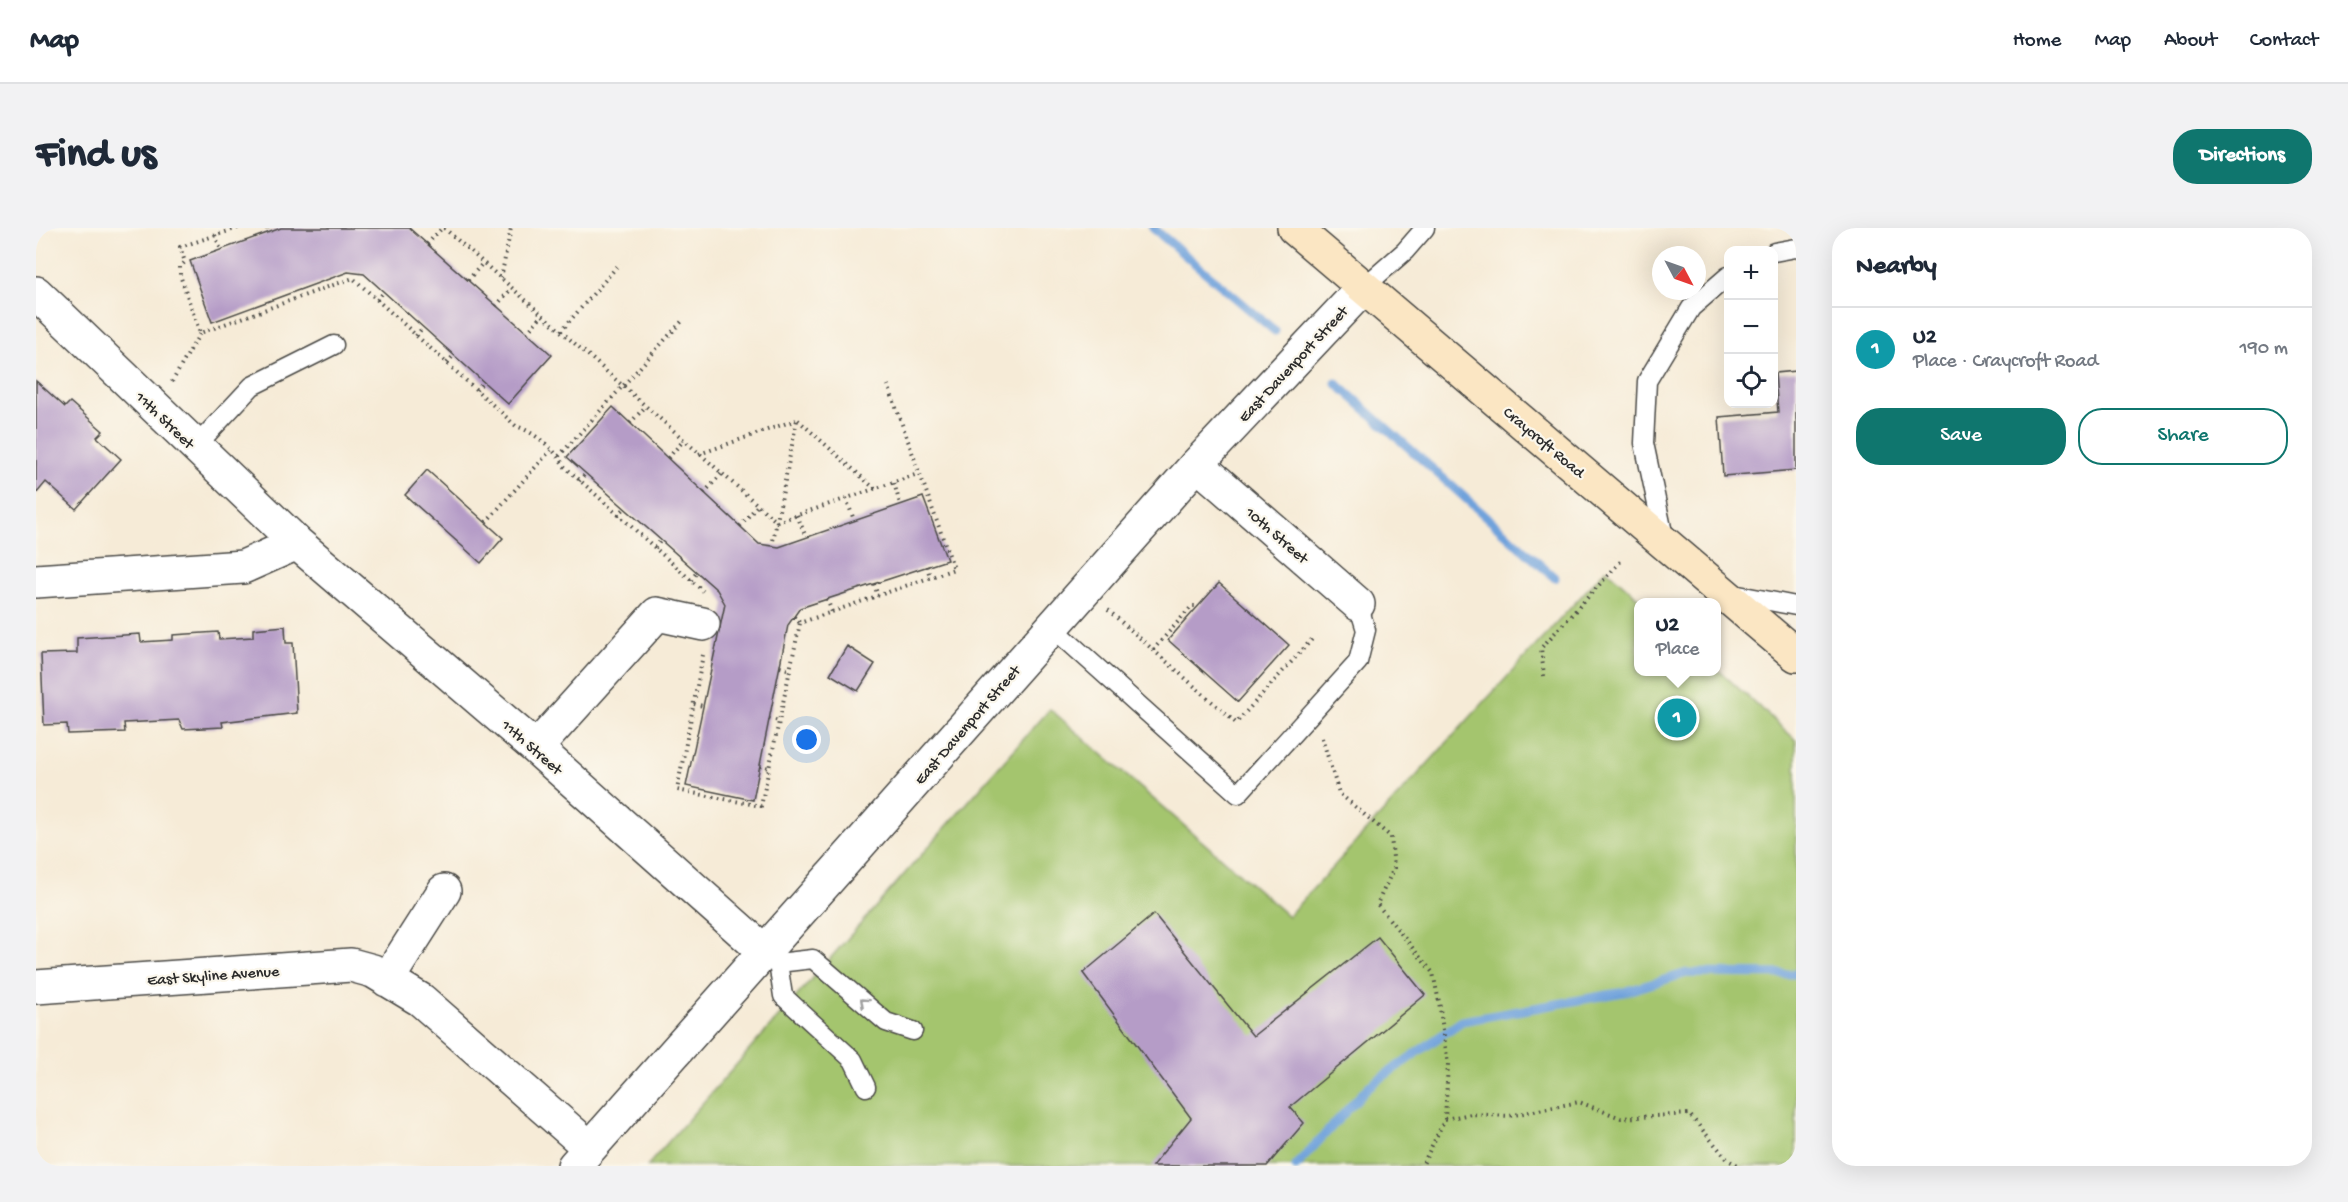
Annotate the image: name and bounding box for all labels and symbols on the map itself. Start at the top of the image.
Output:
north arrow [1652,246,1706,300]
street label: East Davenport Street [1236,302,1354,427]
street label: 11th Street [129,388,198,455]
street label: Craycroft Road [1498,404,1589,484]
street label: 10th Street [1240,504,1312,570]
street label: East Davenport Street [912,662,1027,790]
pin: 1 [1658,696,1696,740]
street label: 11th Street [496,716,566,781]
your location [792,725,821,754]
street label: East Skyline Avenue [147,963,281,992]
one-way arrow [860,998,871,1009]

